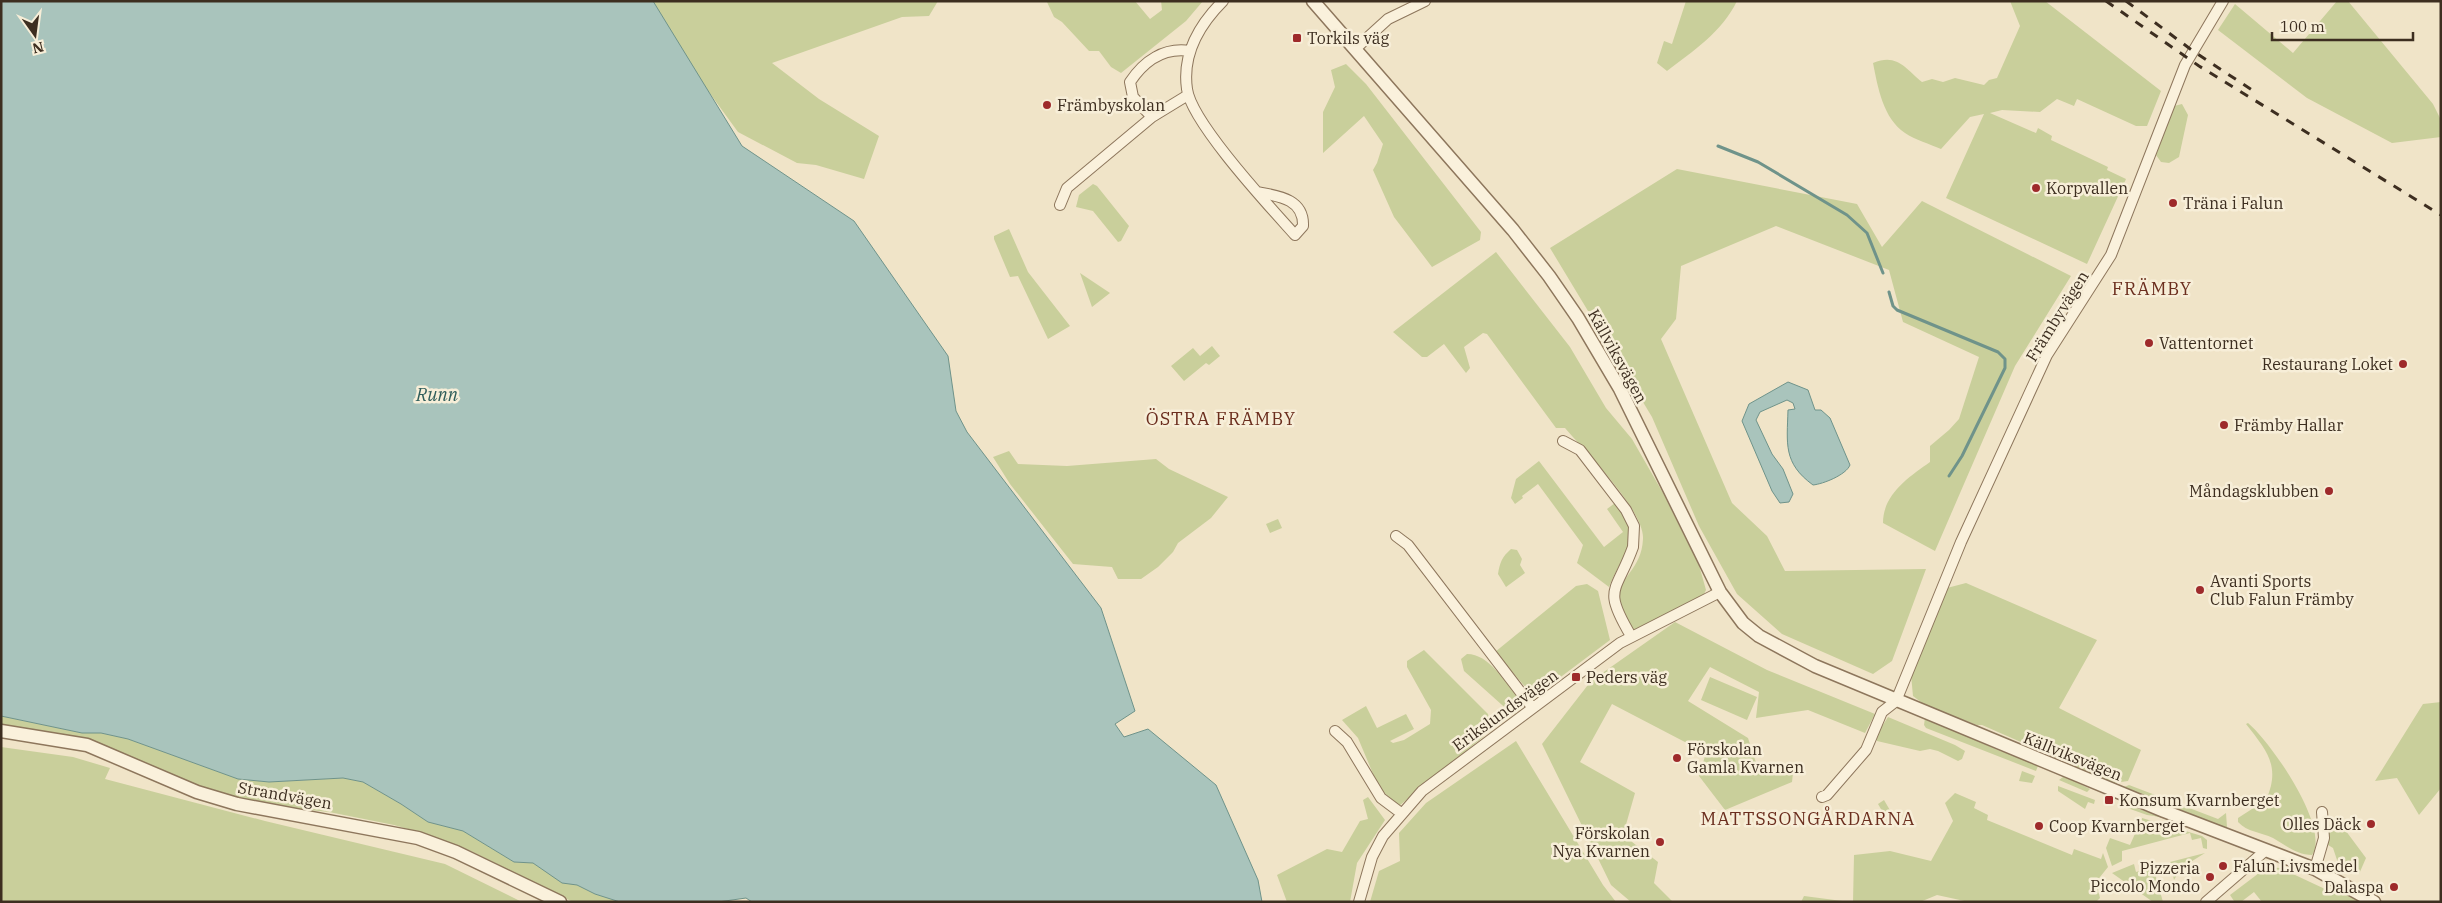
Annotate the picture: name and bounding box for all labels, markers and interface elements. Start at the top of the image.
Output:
north arrow [10,10,60,60]
scale bar [2272,10,2413,42]
text: 100 m [2280,17,2325,36]
place label: Torkils väg [1307,28,1390,48]
marker: Torkils väg [1291,32,1303,44]
text: N [31,38,46,58]
place label: Främbyskolan [1057,95,1165,115]
marker: Främbyskolan [1041,99,1053,111]
place label: Korpvallen [2046,178,2128,198]
marker: Korpvallen [2030,182,2042,194]
place label: Träna i Falun [2183,193,2283,213]
marker: Träna i Falun [2167,197,2179,209]
street label: Främbyvägen [2021,267,2093,365]
district label: FRÄMBY [2112,277,2192,300]
street label: Källviksvägen [1584,305,1652,407]
place label: Vattentornet [2159,333,2254,353]
marker: Vattentornet [2143,337,2155,349]
place label: Restaurang Loket [2262,354,2393,374]
marker: Restaurang Loket [2397,358,2409,370]
water label: Runn [415,383,459,406]
district label: ÖSTRA FRÄMBY [1146,407,1296,430]
place label: Främby Hallar [2234,415,2343,435]
marker: Främby Hallar [2218,419,2230,431]
place label: Måndagsklubben [2189,481,2319,501]
marker: Måndagsklubben [2323,485,2335,497]
place label: Avanti Sports Club Falun Främby [2210,571,2354,609]
marker: Avanti Sports Club Falun Främby [2194,584,2206,596]
street label: Erikslundsvägen [1448,665,1562,755]
place label: Peders väg [1586,667,1667,687]
marker: Peders väg [1570,671,1582,683]
street label: Källviksvägen [2021,727,2125,785]
place label: Förskolan Gamla Kvarnen [1687,739,1804,777]
marker: Förskolan Gamla Kvarnen [1671,752,1683,764]
street label: Strandvägen [236,777,334,813]
place label: Konsum Kvarnberget [2119,790,2280,810]
marker: Konsum Kvarnberget [2103,794,2115,806]
district label: MATTSSONGÅRDARNA [1701,806,1915,830]
place label: Olles Däck [2282,814,2362,834]
place label: Coop Kvarnberget [2049,816,2185,836]
marker: Olles Däck [2365,818,2377,830]
marker: Coop Kvarnberget [2033,820,2045,832]
place label: Förskolan Nya Kvarnen [1553,823,1650,861]
marker: Förskolan Nya Kvarnen [1654,836,1666,848]
place label: Falun Livsmedel [2233,856,2358,876]
place label: Pizzeria Piccolo Mondo [2090,858,2200,896]
marker: Falun Livsmedel [2217,860,2229,872]
marker: Pizzeria Piccolo Mondo [2204,871,2216,883]
place label: Dalaspa [2324,877,2384,897]
marker: Dalaspa [2388,881,2400,893]

